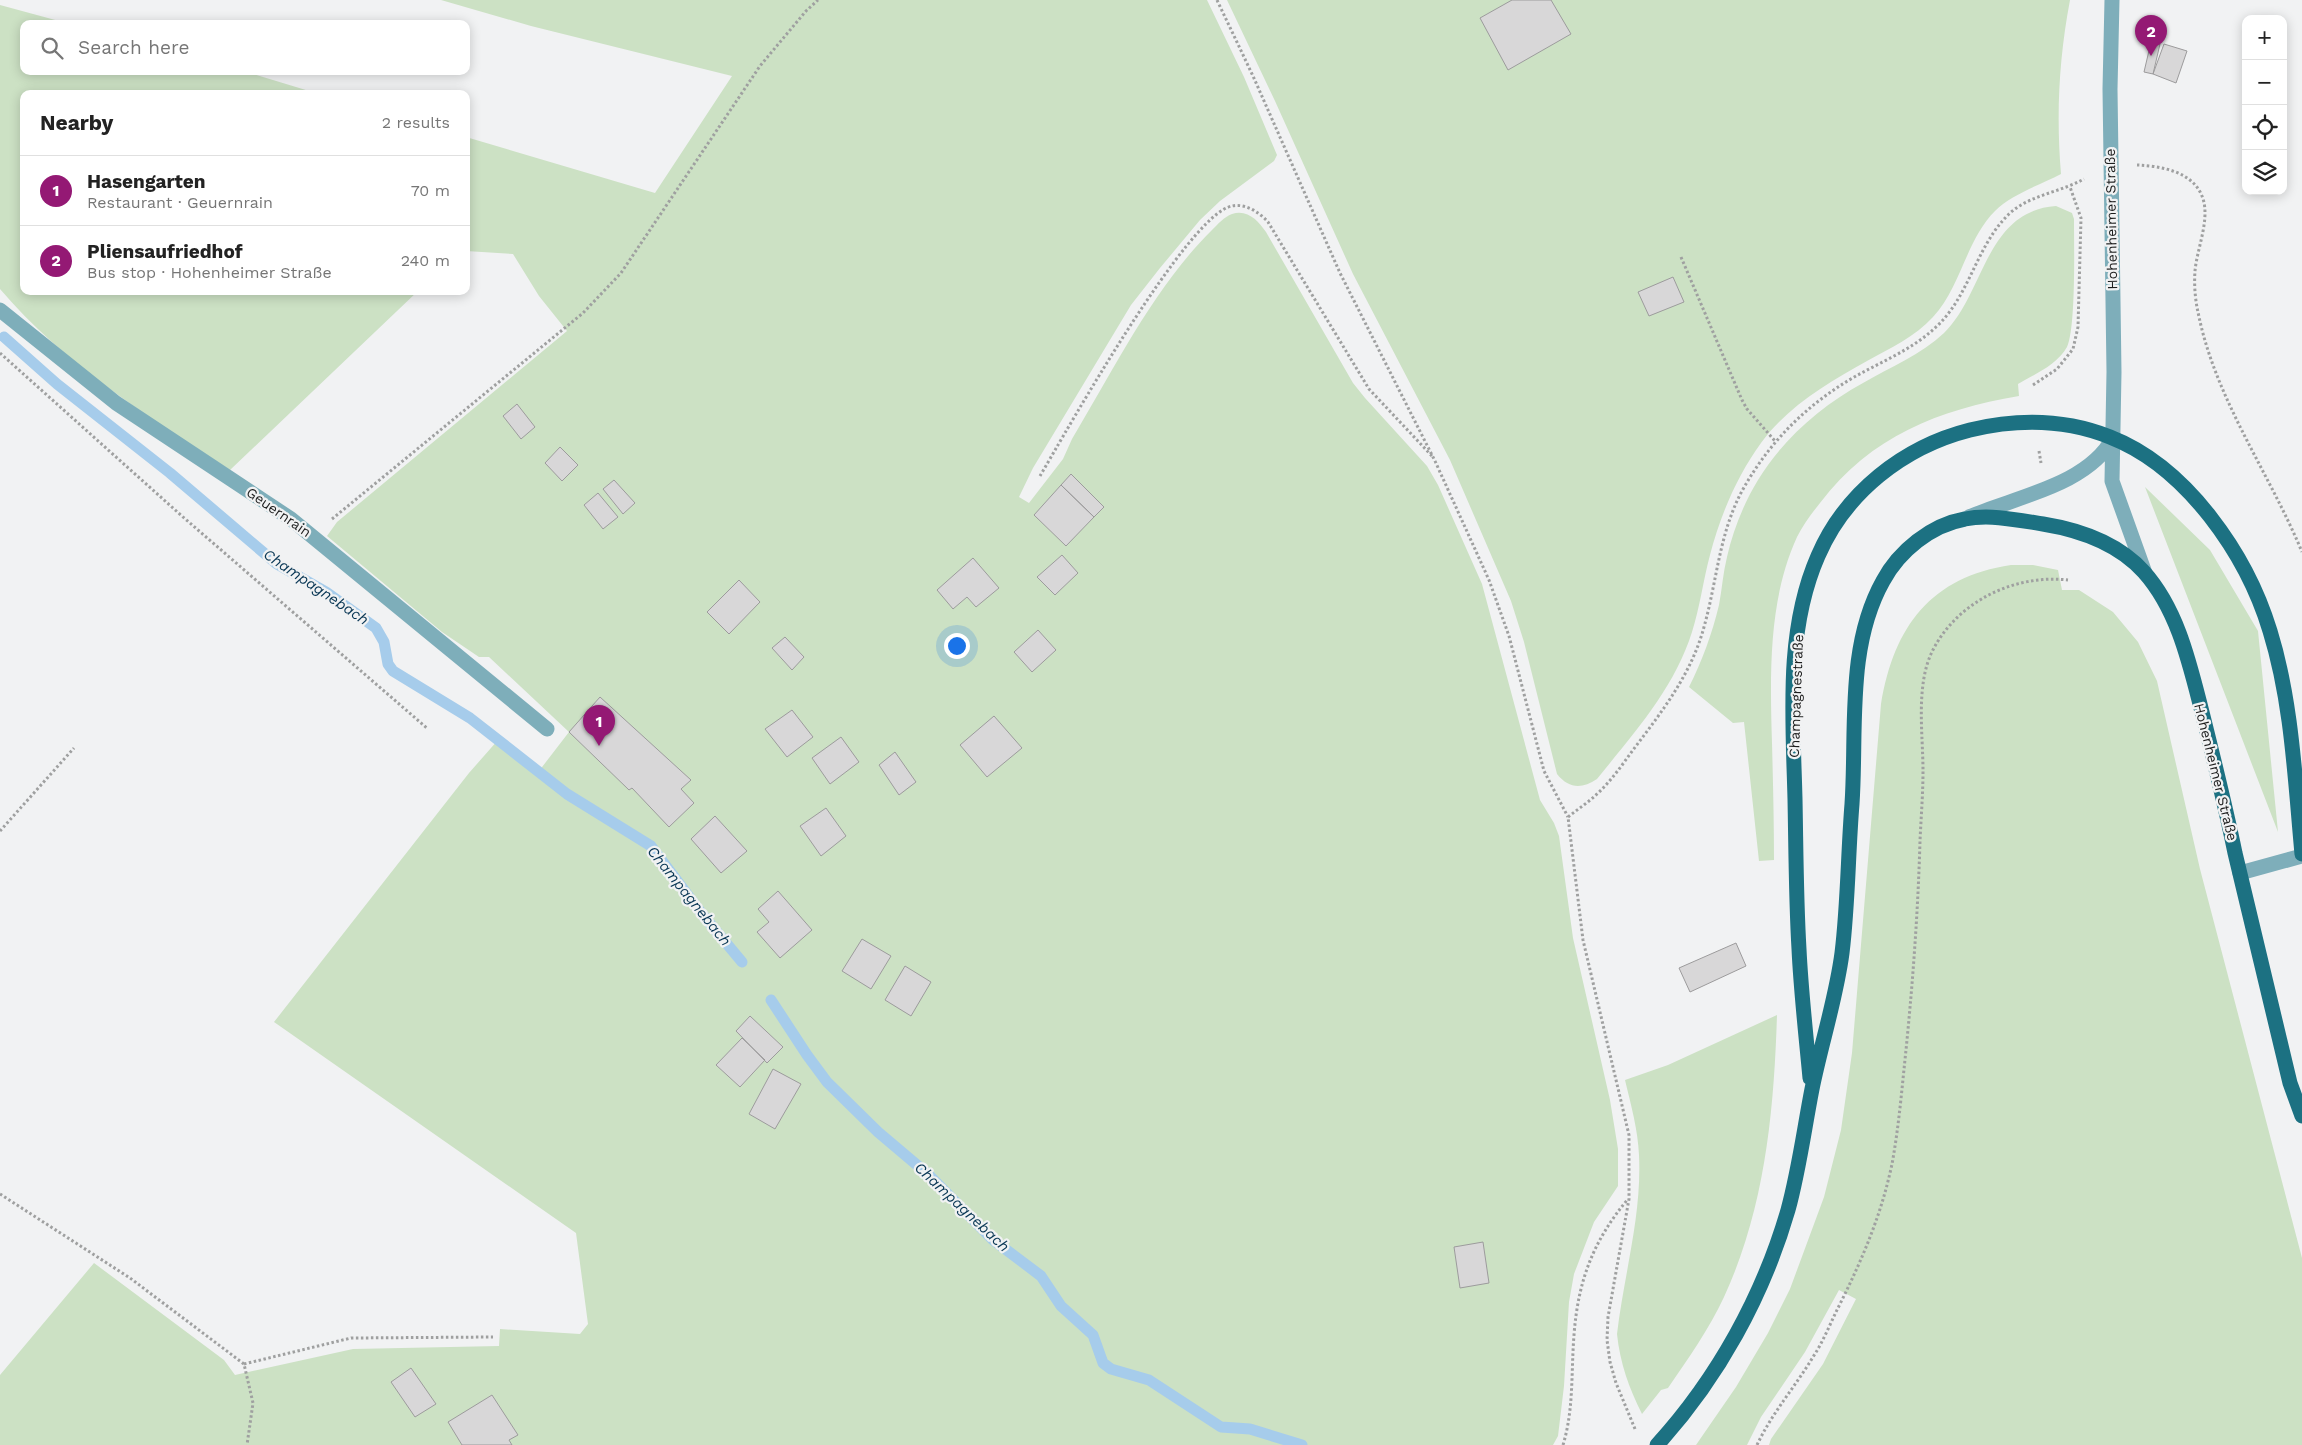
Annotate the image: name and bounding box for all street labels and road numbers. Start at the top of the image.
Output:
street label: Hohenheimer Straße [2102,148,2120,290]
street label: Geuernrain [244,484,314,540]
street label: Champagnestraße [1786,634,1806,758]
street label: Hohenheimer Straße [2191,702,2241,842]

